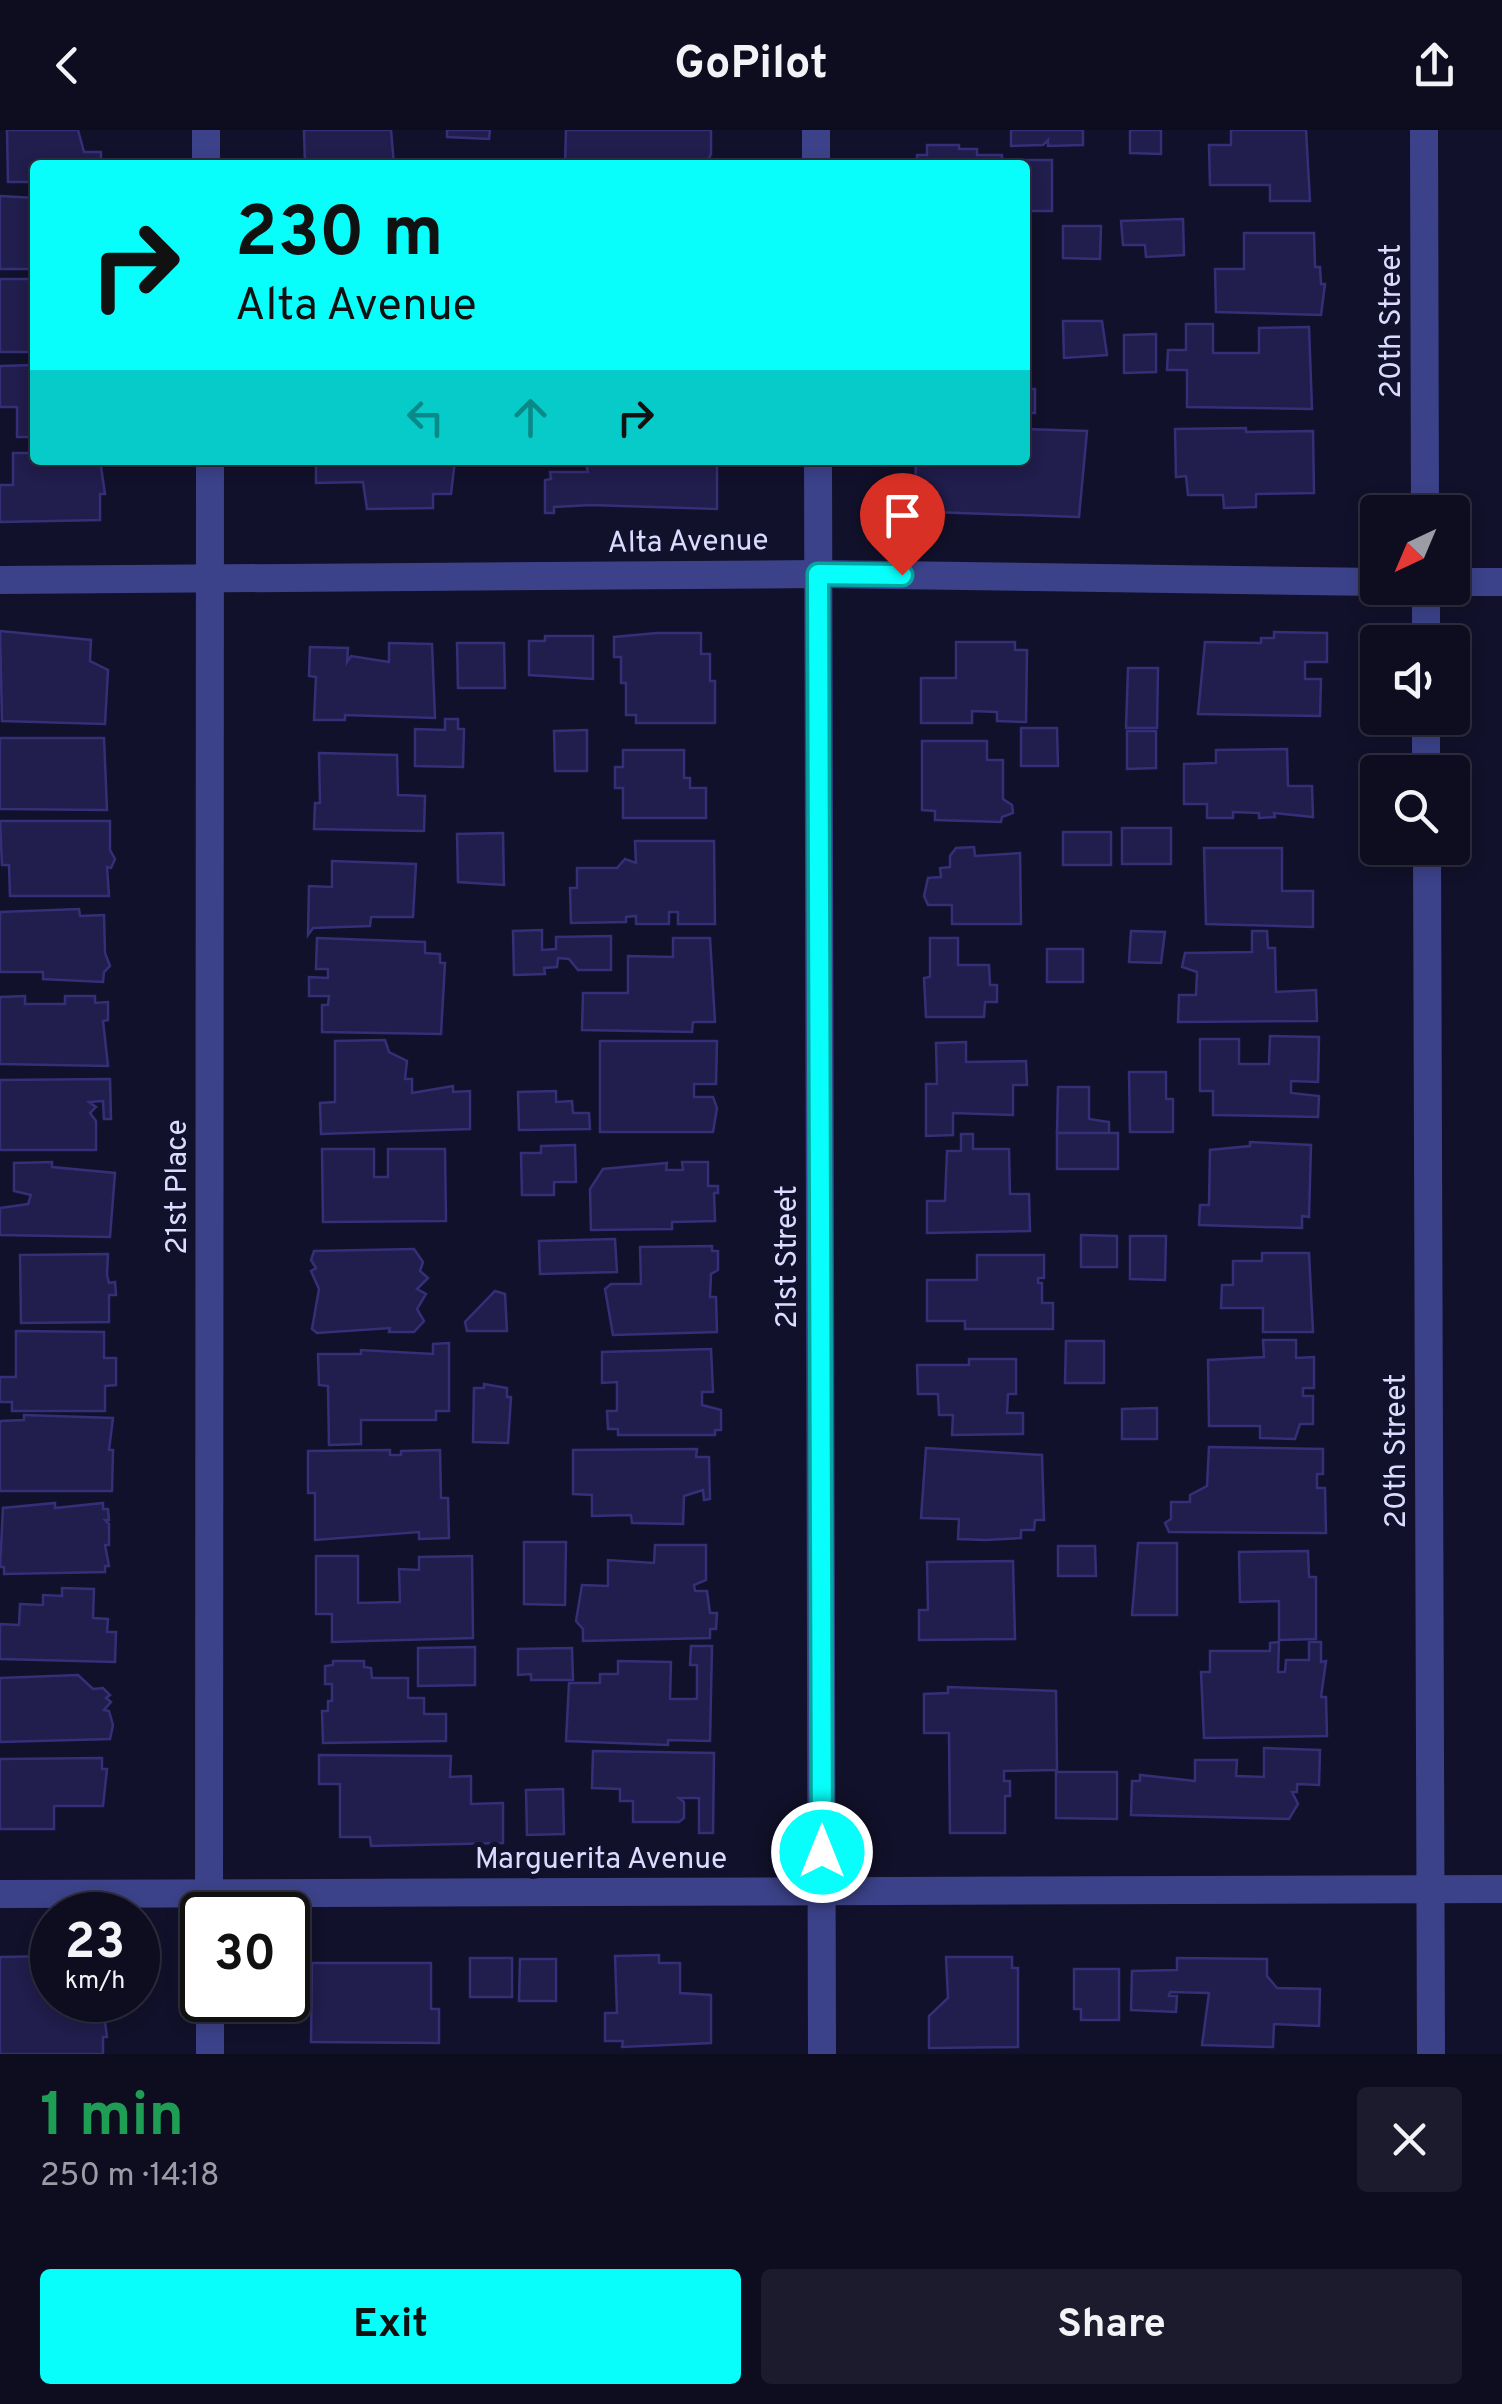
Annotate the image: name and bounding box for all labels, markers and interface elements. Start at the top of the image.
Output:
text: GoPilot [674,37,828,94]
icon: back [40,38,95,93]
icon: share [1407,38,1462,93]
text: 230 m [235,192,444,281]
icon: right [70,200,200,330]
street label: 20th Street [1374,244,1411,398]
text: Alta Avenue [235,279,477,336]
icon: left [398,390,453,445]
icon: ahead [503,390,558,445]
icon: right [608,390,663,445]
pin [860,473,945,576]
icon: arrive [875,488,930,543]
north arrow [1360,495,1470,605]
map controls [1360,495,1470,865]
street label: Alta Avenue [607,523,769,563]
button: sound [1360,625,1470,735]
button: search [1360,755,1470,865]
street label: 21st Place [160,1119,197,1255]
street label: 21st Street [770,1185,807,1329]
street label: 20th Street [1379,1374,1416,1528]
position arrow [770,1800,874,1904]
street label: Marguerita Avenue [475,1842,727,1879]
speed limit sign: 30 [180,1892,310,2022]
text: 23 [65,1913,125,1976]
text: km/h [65,1966,125,1998]
text: 1 min [40,2081,184,2157]
button: close [1357,2087,1462,2192]
text: 250 m · 14:18 [40,2157,219,2197]
button: Exit [40,2269,741,2384]
button: Share [761,2269,1462,2384]

